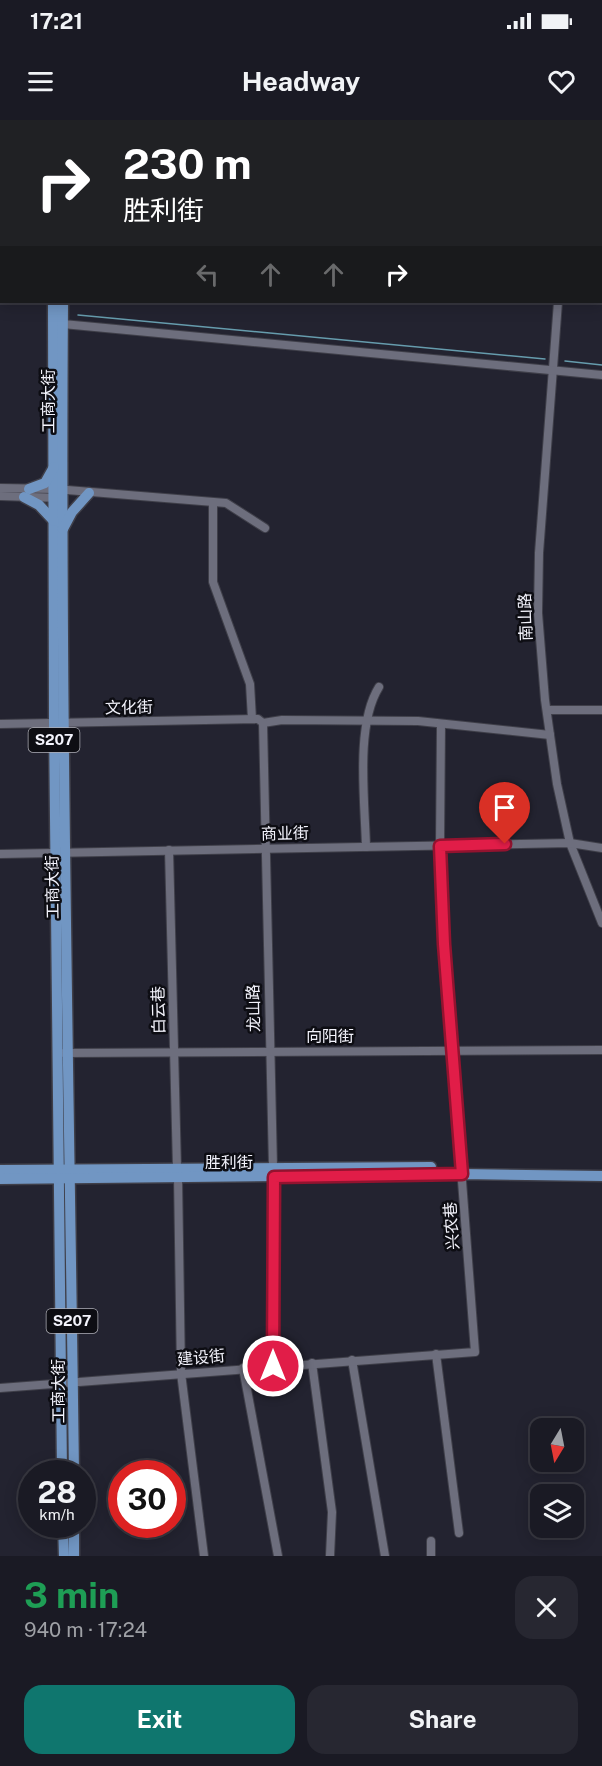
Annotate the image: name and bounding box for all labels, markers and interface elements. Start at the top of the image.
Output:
text: 17:21 [30,8,83,34]
icon: menu [24,65,57,98]
text: Headway [242,65,360,97]
icon: heart [545,65,578,98]
text: 230 m [123,139,252,188]
icon: right [24,144,102,222]
text: 胜利街 [123,194,204,226]
icon: left [191,258,224,291]
icon: ahead [254,258,287,291]
icon: ahead [317,258,350,291]
icon: right [380,258,413,291]
street label: 工商大街 [39,369,58,433]
street label: 南山路 [515,593,536,641]
street label: 文化街 [105,698,153,717]
road number: S207 [28,728,80,752]
pin [479,782,530,844]
icon: arrive [488,791,521,824]
street label: 商业街 [261,824,309,843]
street label: 工商大街 [42,855,63,919]
street label: 龙山路 [244,984,263,1032]
street label: 白云巷 [149,986,168,1034]
street label: 向阳街 [306,1027,354,1046]
street label: 胜利街 [205,1153,253,1172]
street label: 兴农巷 [440,1201,463,1251]
road number: S207 [46,1309,98,1333]
position arrow [241,1334,305,1398]
street label: 建设街 [176,1346,226,1369]
street label: 工商大街 [49,1359,68,1423]
north arrow [530,1418,584,1472]
map controls [530,1418,584,1538]
speed limit sign: 30 [108,1460,186,1538]
text: 28 [37,1474,77,1510]
button: layers [530,1484,584,1538]
text: km/h [39,1506,75,1523]
text: 3 min [24,1574,119,1616]
button: close [515,1576,578,1639]
text: 940 m · 17:24 [24,1618,147,1642]
button: Exit [24,1685,295,1754]
button: Share [307,1685,578,1754]

